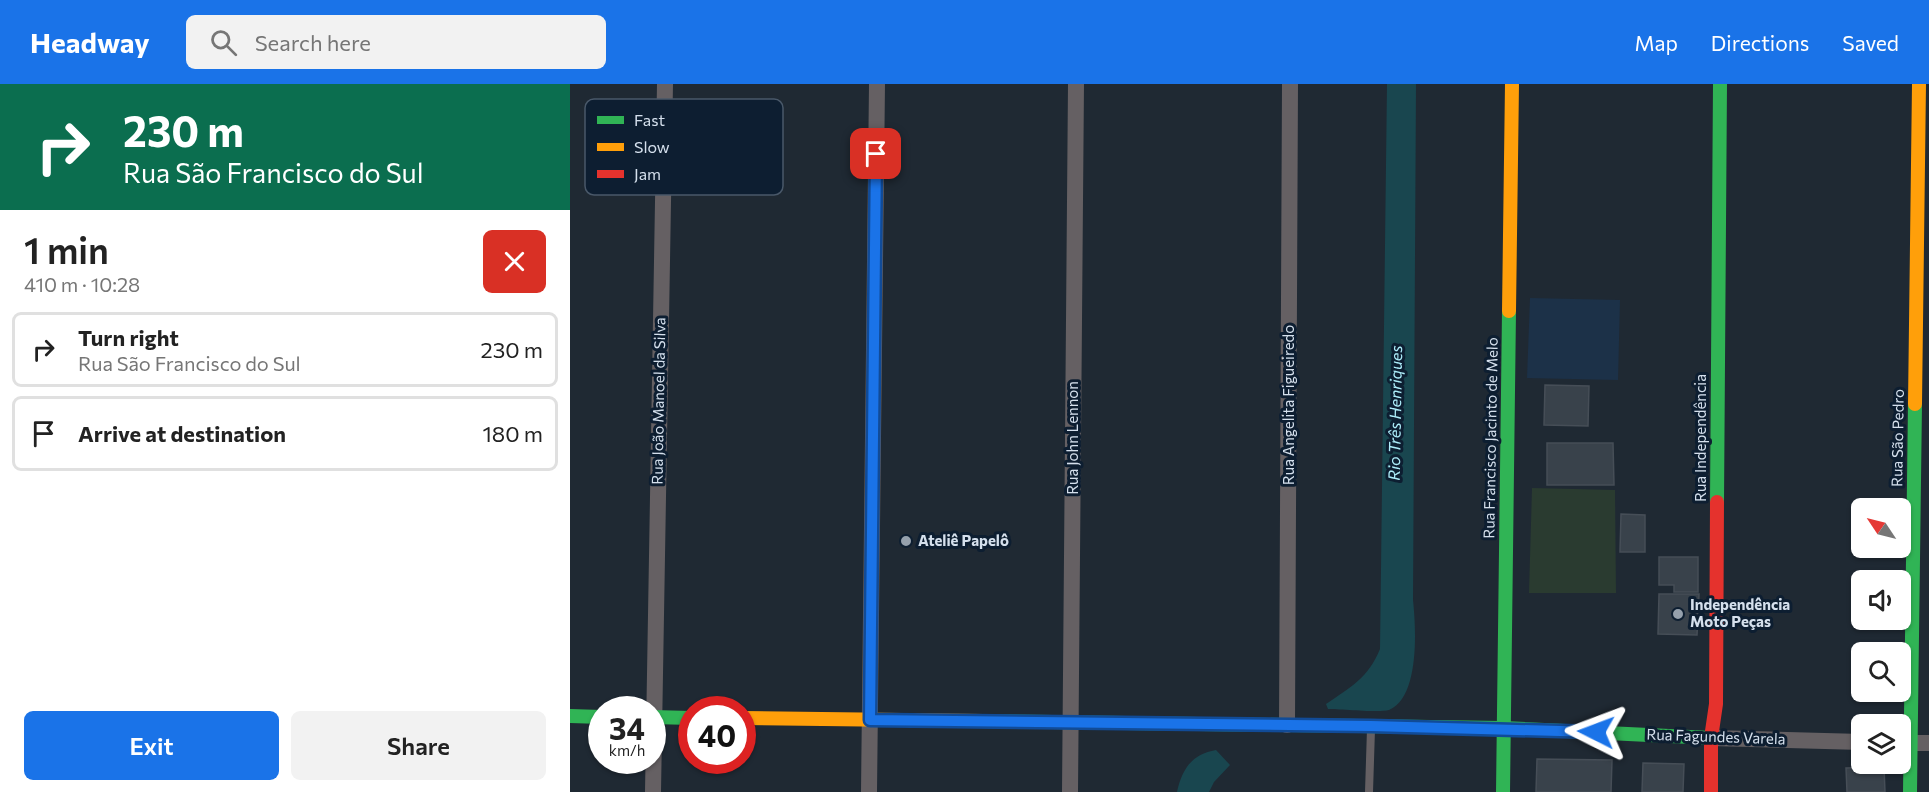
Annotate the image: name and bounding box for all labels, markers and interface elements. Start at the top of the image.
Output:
search box [186,15,606,69]
text: Headway [30,25,150,59]
icon: search [207,26,240,59]
text: Search here [255,29,371,56]
text: Map [1635,30,1678,55]
text: Directions [1711,30,1809,55]
text: Saved [1842,30,1899,55]
legend [585,99,783,195]
text: 230 m [123,104,244,156]
icon: right [24,108,102,186]
text: Fast [634,110,665,129]
pin [850,128,901,179]
text: Slow [634,137,670,156]
icon: arrive [859,137,892,170]
text: Rua São Francisco do Sul [123,156,424,189]
text: Jam [634,164,661,183]
text: 1 min [24,227,109,271]
button: close [483,230,546,293]
text: 410 m · 10:28 [24,272,140,296]
street label: Rua João Manoel da Silva [648,317,668,485]
text: Turn right [78,324,179,351]
street label: Rua Angelita Figueiredo [1279,325,1297,485]
icon: right [27,333,60,366]
text: 230 m [480,336,543,363]
street label: Rua Francisco Jacinto de Melo [1479,337,1501,539]
water label: Rio Três Henriques [1384,345,1405,481]
text: Rua São Francisco do Sul [78,351,301,375]
street label: Rua Independência [1691,374,1709,502]
street label: Rua John Lennon [1063,381,1081,495]
street label: Rua São Pedro [1887,389,1907,487]
icon: arrive [27,417,60,450]
text: Arrive at destination [78,420,286,447]
text: 180 m [482,420,543,447]
north arrow [1851,498,1911,558]
map controls [1851,498,1911,774]
place label: Ateliê Papelô [918,531,1009,549]
marker: Ateliê Papelô [899,534,913,548]
button: sound [1851,570,1911,630]
place label: Independência Moto Peças [1690,595,1790,630]
marker: Independência Moto Peças [1671,607,1685,621]
button: search [1851,642,1911,702]
speed limit sign: 40 [678,696,756,774]
position arrow [1564,700,1628,764]
text: 34 [609,709,645,746]
button: Exit [24,711,279,780]
button: Share [291,711,546,780]
button: layers [1851,714,1911,774]
street label: Rua Fagundes Varela [1646,725,1786,747]
text: km/h [609,741,645,759]

